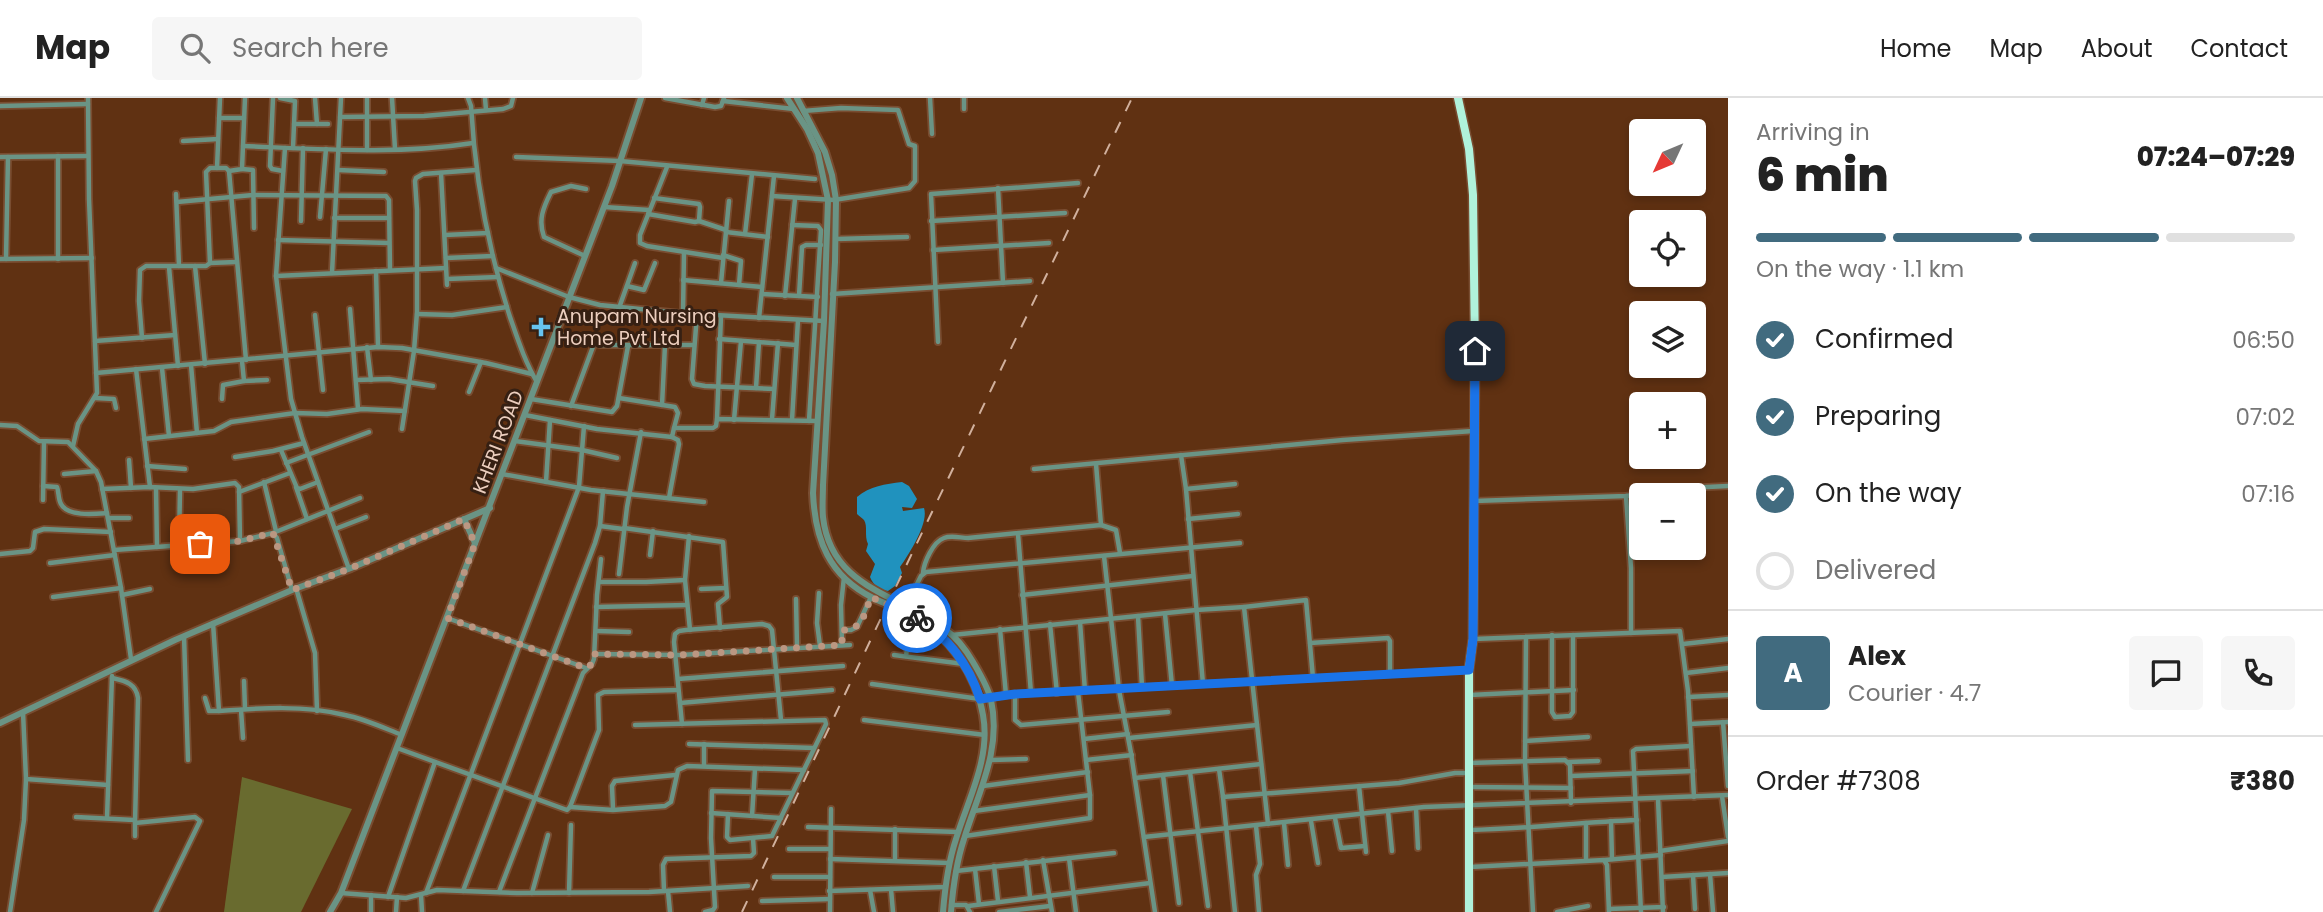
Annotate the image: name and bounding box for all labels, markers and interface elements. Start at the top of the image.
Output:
search box [152,17,642,80]
text: Map [35,24,110,71]
icon: search [176,29,214,67]
text: Search here [232,30,389,66]
text: Home [1880,32,1952,65]
text: Map [1990,32,2043,65]
text: About [2081,32,2152,65]
text: Contact [2190,32,2288,65]
text: Arriving in [1756,116,1870,148]
north arrow [1629,119,1706,196]
map controls [1629,119,1706,560]
text: 07:24–07:29 [2137,139,2295,175]
text: 6 min [1756,143,1889,207]
button: locate [1629,210,1706,287]
text: On the way · 1.1 km [1756,253,1964,285]
button: layers [1629,301,1706,378]
place label: Anupam Nursing Home Pvt Ltd [557,303,717,352]
marker: Anupam Nursing Home Pvt Ltd [531,317,551,337]
pin [1445,321,1505,381]
icon: check [1756,321,1794,359]
text: Confirmed [1815,321,1953,357]
text: 06:50 [2232,324,2295,356]
icon: home [1456,332,1494,370]
street label: KHERI ROAD [466,387,530,497]
button: + [1629,392,1706,469]
icon: check [1756,398,1794,436]
text: Preparing [1815,398,1941,434]
text: 07:02 [2235,401,2295,433]
icon: check [1756,475,1794,513]
text: On the way [1815,475,1962,511]
text: 07:16 [2241,478,2295,510]
button: − [1629,483,1706,560]
pin [170,514,230,574]
icon: bag [181,525,219,563]
text: Delivered [1815,552,1936,588]
courier [882,583,952,653]
icon: bike [898,599,936,637]
button: chat [2129,636,2203,710]
button: phone [2221,636,2295,710]
text: Alex [1848,638,1906,674]
text: A [1783,655,1803,691]
text: Courier · 4.7 [1848,677,1981,709]
text: Order #7308 [1756,763,1921,799]
text: ₹380 [2230,763,2295,799]

